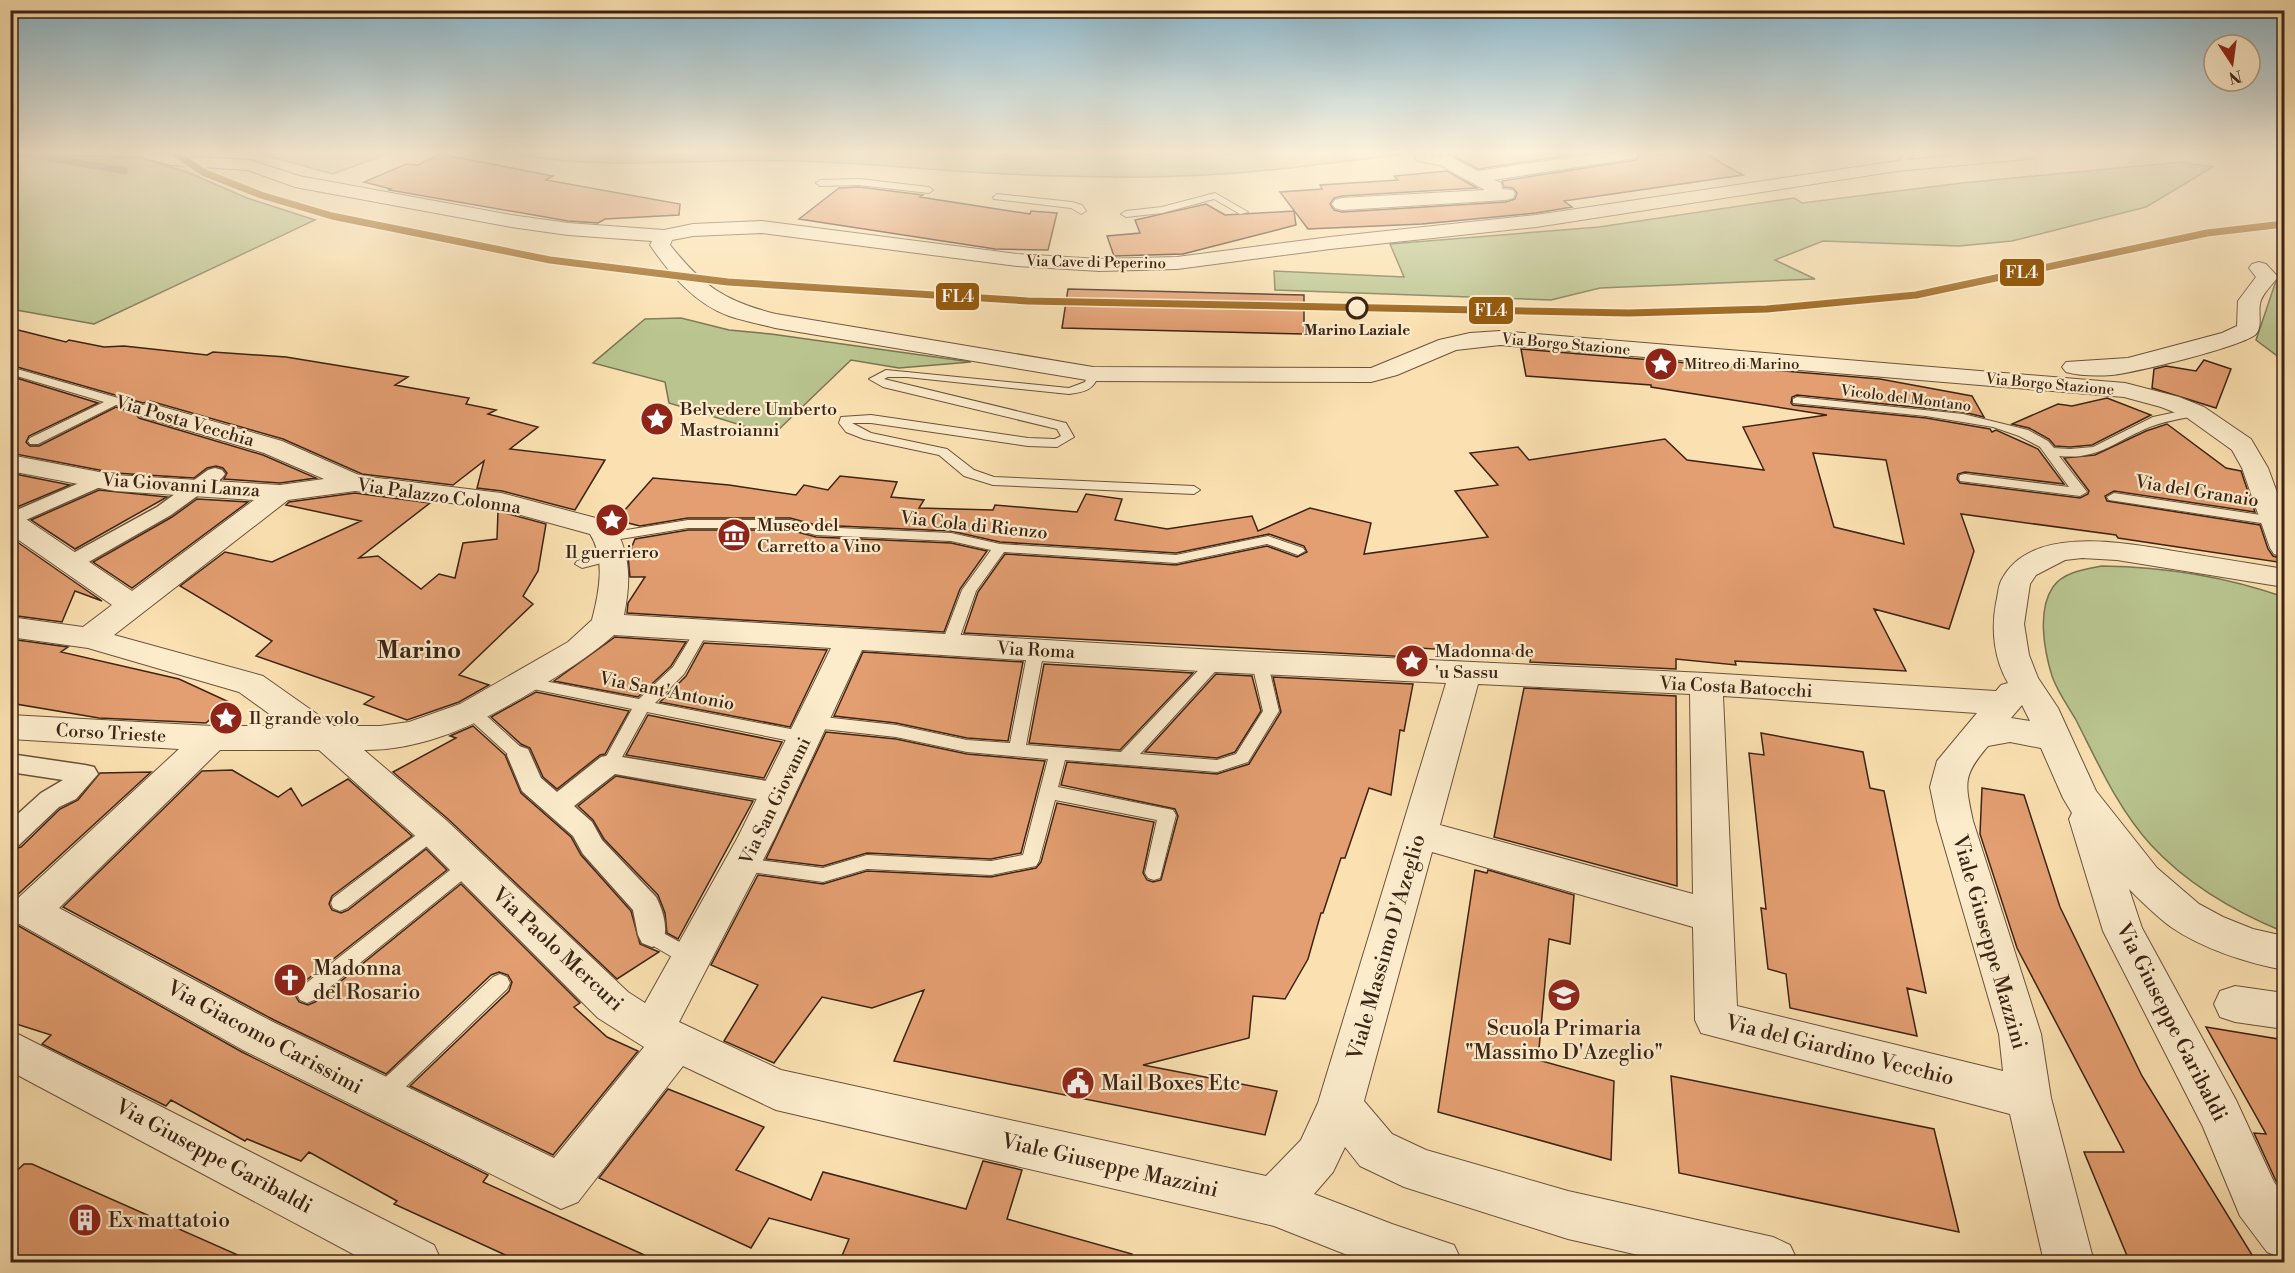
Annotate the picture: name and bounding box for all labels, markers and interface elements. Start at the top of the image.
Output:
north arrow [2202,33,2262,93]
text: N [2226,65,2244,88]
street label: Via Cave di Peperino [1025,252,1166,273]
line badge: FL4 [1999,258,2045,287]
text: FL4 [2006,263,2039,283]
line badge: FL4 [935,282,980,311]
text: FL4 [942,287,975,307]
line badge: FL4 [1468,296,1514,325]
marker: Marino Laziale [1346,297,1368,319]
text: FL4 [1475,301,1508,321]
place label: Marino Laziale [1304,321,1410,340]
street label: Via Borgo Stazione [1500,329,1631,360]
place icon: Mitreo di Marino [1643,346,1679,382]
place label: Mitreo di Marino [1684,355,1799,374]
street label: Via Borgo Stazione [1984,369,2115,400]
street label: Vicolo del Montano [1838,381,1972,416]
street label: Via Posta Vecchia [112,390,258,453]
place label: Belvedere Umberto Mastroianni [679,398,837,442]
place icon: Belvedere Umberto Mastroianni [639,401,675,437]
street label: Via Giovanni Lanza [100,468,262,503]
street label: Via del Granaio [2132,470,2260,513]
street label: Via Palazzo Colonna [355,473,523,519]
place icon: Il guerriero [594,502,630,538]
street label: Via Cola di Rienzo [898,506,1049,545]
place label: Museo del Carretto a Vino [757,514,881,558]
museum icon: Museo del Carretto a Vino [716,517,752,553]
place label: Il guerriero [565,541,659,564]
district label: Marino [377,636,461,666]
street label: Via Roma [995,637,1076,664]
place label: Madonna de 'u Sassu [1435,640,1534,684]
place icon: Madonna de 'u Sassu [1394,643,1430,679]
street label: Via Sant'Antonio [596,667,736,716]
street label: Via Costa Batocchi [1658,672,1813,703]
place icon: Il grande volo [208,700,244,736]
place label: Il grande volo [249,707,359,730]
street label: Corso Trieste [55,719,167,748]
street label: Via San Giovanni [734,734,816,870]
street label: Viale Massimo D'Azeglio [1342,831,1432,1064]
street label: Viale Giuseppe Mazzini [1946,831,2032,1052]
street label: Via Paolo Mercuri [485,881,629,1018]
street label: Via Giuseppe Garibaldi [2109,918,2232,1126]
place label: Madonna del Rosario [313,956,420,1006]
church icon: Madonna del Rosario [272,962,308,998]
street label: Via Giacomo Carissimi [161,975,367,1101]
school or university icon: Scuola Primaria "Massimo D'Azeglio" [1546,977,1582,1013]
street label: Via del Giardino Vecchio [1722,1010,1957,1092]
place label: Scuola Primaria "Massimo D'Azeglio" [1465,1016,1663,1066]
public building icon: Mail Boxes Etc [1060,1065,1096,1101]
place label: Mail Boxes Etc [1101,1071,1240,1097]
street label: Via Giuseppe Garibaldi [110,1093,317,1220]
street label: Viale Giuseppe Mazzini [998,1128,1221,1204]
building icon: Ex mattatoio [67,1202,103,1238]
place label: Ex mattatoio [108,1208,230,1234]

